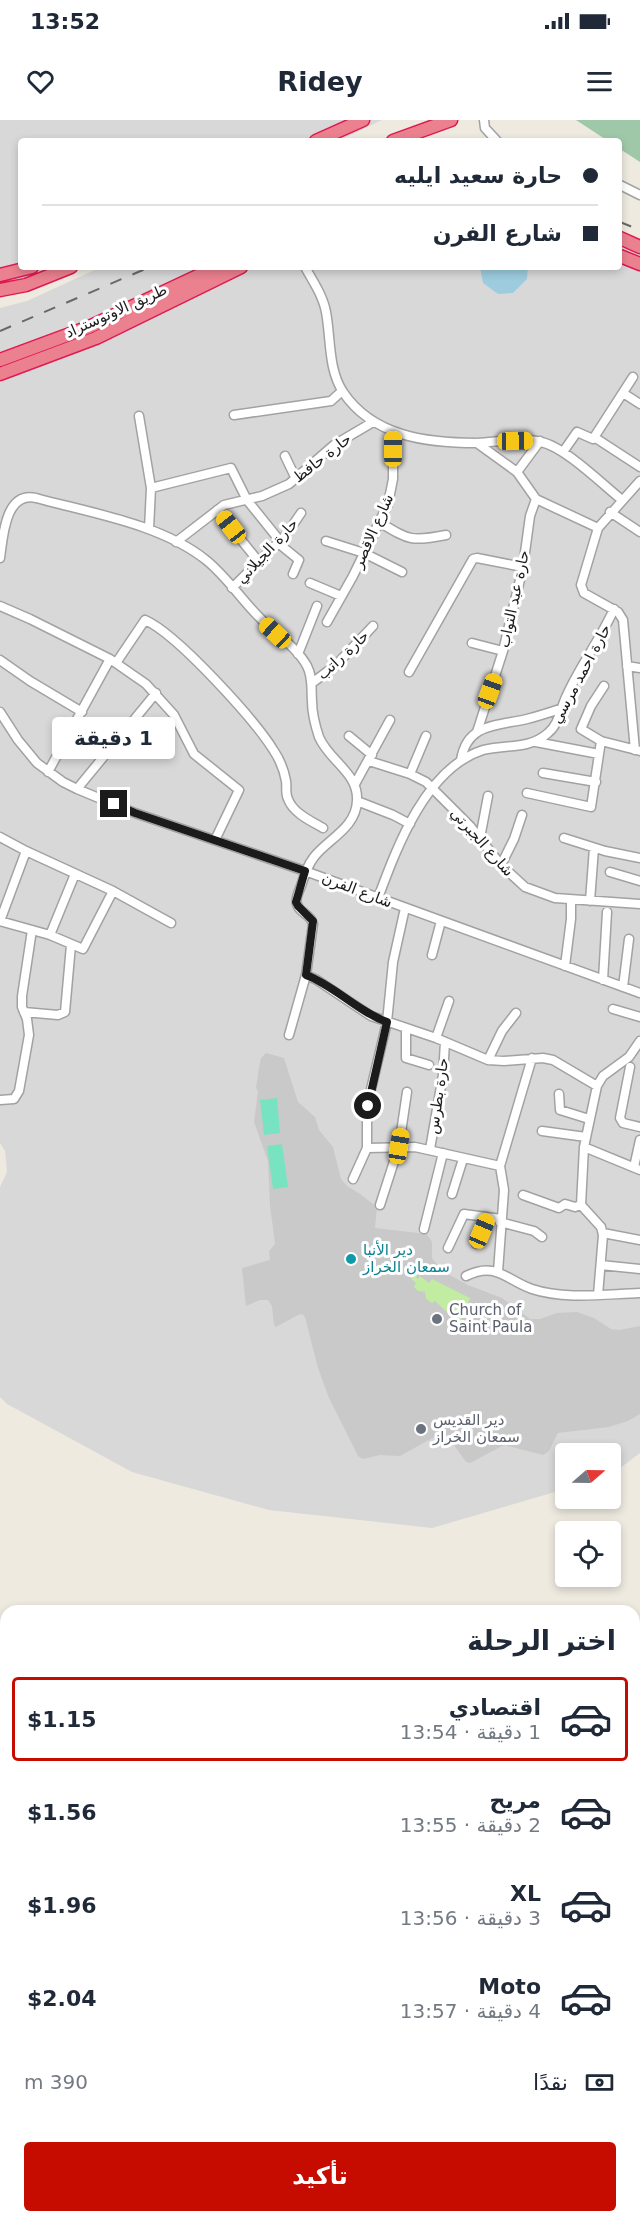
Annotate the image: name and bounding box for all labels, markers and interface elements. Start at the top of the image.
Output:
text: 13:52 [30,9,100,34]
icon: heart [24,65,57,98]
icon: menu [583,65,616,98]
text: Ridey [277,66,363,97]
text: حارة سعيد ايليه [394,163,562,188]
text: شارع الفرن [433,221,562,246]
street label: طريق الاوتوستراد [62,280,170,342]
street label: حارة حافظ [289,430,355,486]
car [384,431,402,467]
car [497,432,533,450]
street label: شارع الاقصر [348,491,397,572]
car [213,507,249,547]
street label: حارة الجيلاني [232,515,302,588]
street label: حارة عبد التواب [495,549,533,649]
car [256,614,294,652]
street label: حارة احمد مرسي [547,621,616,727]
street label: حارة راتب [313,627,373,683]
car [475,671,505,711]
callout: 1 دقيقة [52,717,176,759]
text: 1 دقيقة [74,726,153,750]
route end [100,790,127,817]
street label: شارع الجبرتي [446,804,517,881]
street label: شارع الفرن [319,868,395,912]
street label: حارة بطرس [424,1057,452,1135]
route start [354,1092,381,1119]
car [387,1127,411,1165]
car [467,1211,497,1251]
place label: دير الأنبا سمعان الخراز [362,1240,450,1276]
marker: دير الأنبا سمعان الخراز [344,1252,358,1266]
place label: Church of Saint Paula [449,1301,532,1336]
marker: Church of Saint Paula [430,1312,444,1326]
place label: دير القديس سمعان الخراز [432,1411,520,1446]
marker: دير القديس سمعان الخراز [414,1422,428,1436]
north arrow [555,1443,621,1509]
map controls [555,1443,621,1587]
button: locate [555,1521,621,1587]
text: اختر الرحلة [467,1625,616,1656]
icon: car [559,1692,613,1746]
text: اقتصادي [449,1695,541,1720]
text: $1.15 [27,1707,97,1732]
text: 1 دقيقة · 13:54 [400,1720,541,1744]
icon: car [559,1785,613,1839]
text: مريح [490,1788,541,1813]
text: $1.56 [27,1800,97,1825]
text: 2 دقيقة · 13:55 [400,1813,541,1837]
icon: car [559,1878,613,1932]
text: XL [510,1881,541,1906]
text: $1.96 [27,1893,97,1918]
text: 3 دقيقة · 13:56 [400,1906,541,1930]
icon: car [559,1971,613,2025]
text: Moto [478,1974,541,1999]
text: $2.04 [27,1986,97,2011]
text: 4 دقيقة · 13:57 [400,1999,541,2023]
icon: cash [583,2066,616,2099]
text: 390 m [24,2070,88,2094]
text: نقدًا [533,2070,568,2095]
button: تأكيد [24,2142,616,2211]

